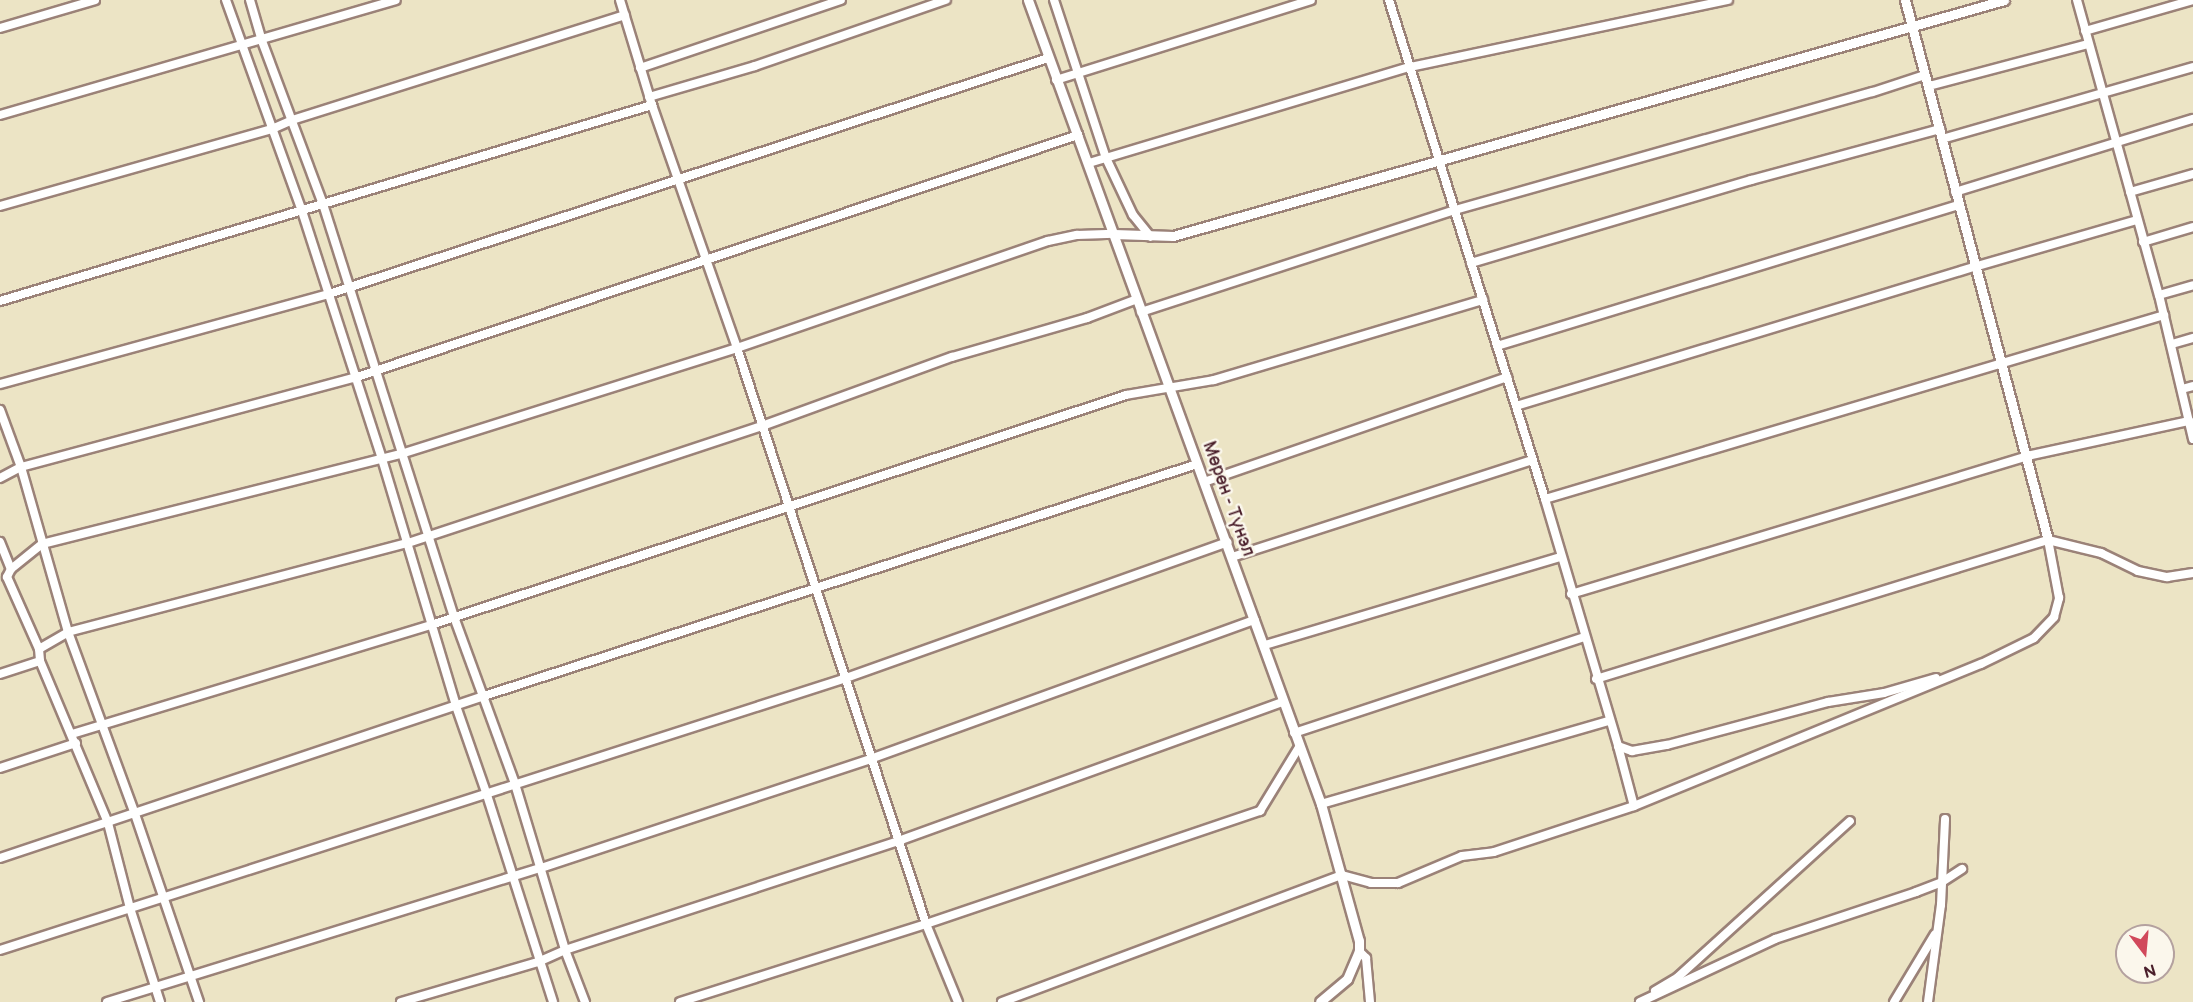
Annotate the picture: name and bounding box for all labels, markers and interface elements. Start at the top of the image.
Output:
street label: Мөрөн - Түнэл [1197,438,1259,560]
north arrow [2115,924,2175,984]
text: N [2141,959,2158,981]

